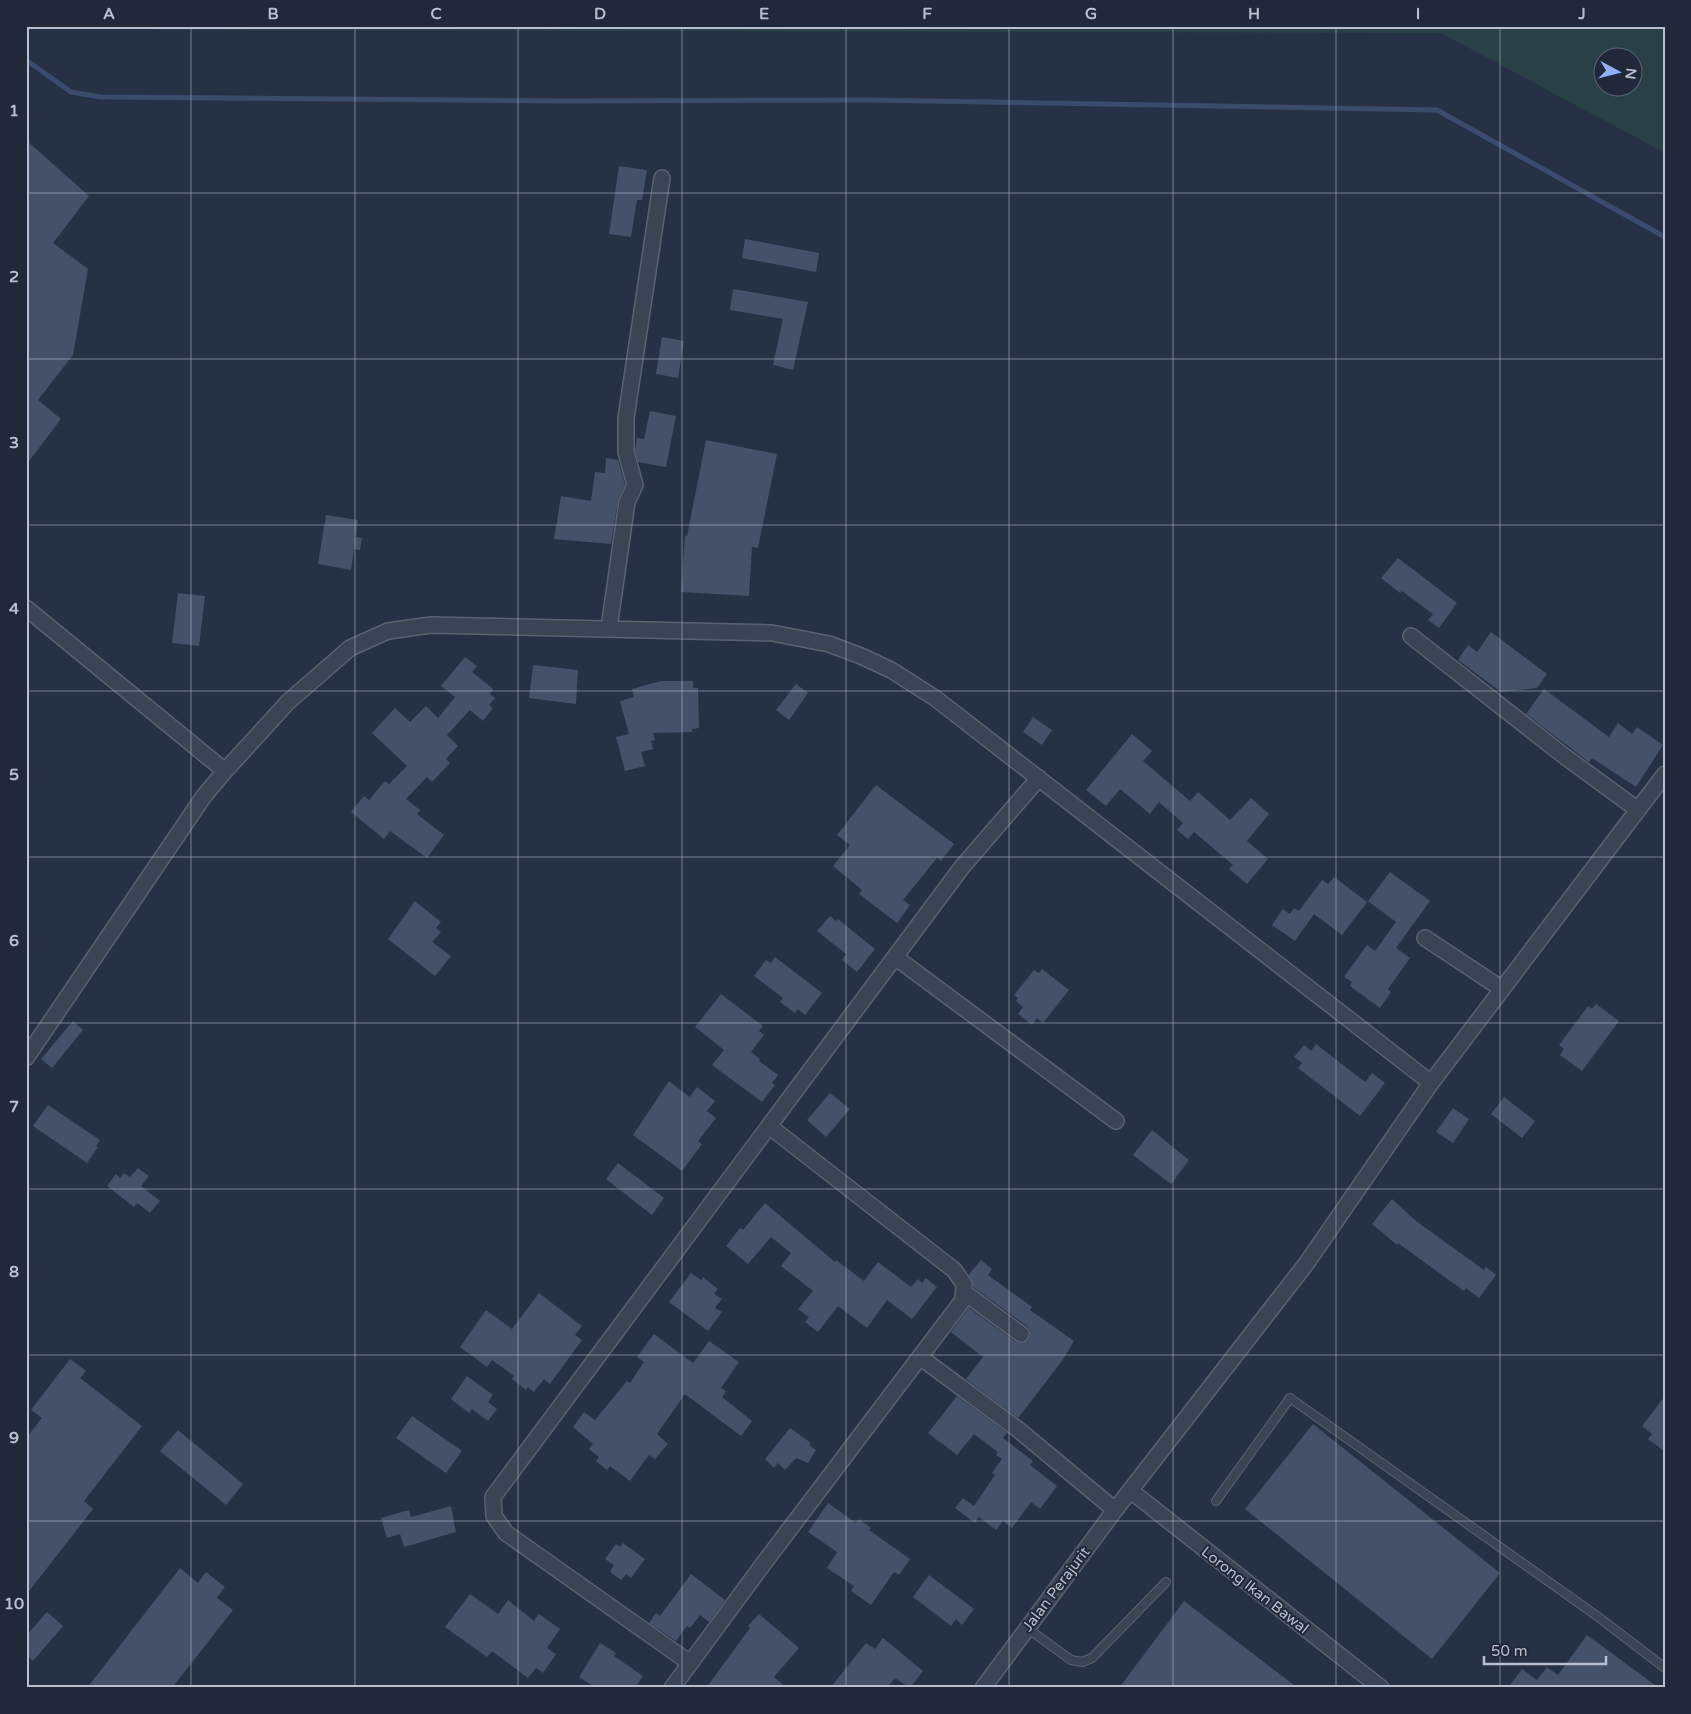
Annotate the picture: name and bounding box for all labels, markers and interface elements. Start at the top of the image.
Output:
text: A [103,4,115,24]
text: B [267,4,279,24]
text: C [430,4,442,24]
text: D [594,4,606,24]
text: E [759,4,769,24]
text: F [922,4,932,24]
text: G [1085,4,1097,24]
text: H [1248,4,1260,24]
text: I [1416,4,1420,24]
text: J [1577,4,1586,24]
north arrow [1594,48,1644,98]
text: N [1621,67,1640,80]
text: 1 [9,101,19,121]
text: 2 [9,267,19,287]
text: 3 [9,433,19,453]
text: 4 [9,599,19,619]
text: 5 [9,765,19,785]
text: 6 [9,931,19,951]
text: 7 [9,1097,19,1117]
text: 8 [9,1262,19,1282]
text: 9 [9,1428,19,1448]
street label: Jalan Perajurit [1018,1543,1094,1635]
street label: Lorong Ikan Bawal [1198,1543,1312,1637]
text: 10 [4,1594,24,1614]
scale bar [1484,1634,1606,1666]
text: 50 m [1491,1642,1528,1660]

